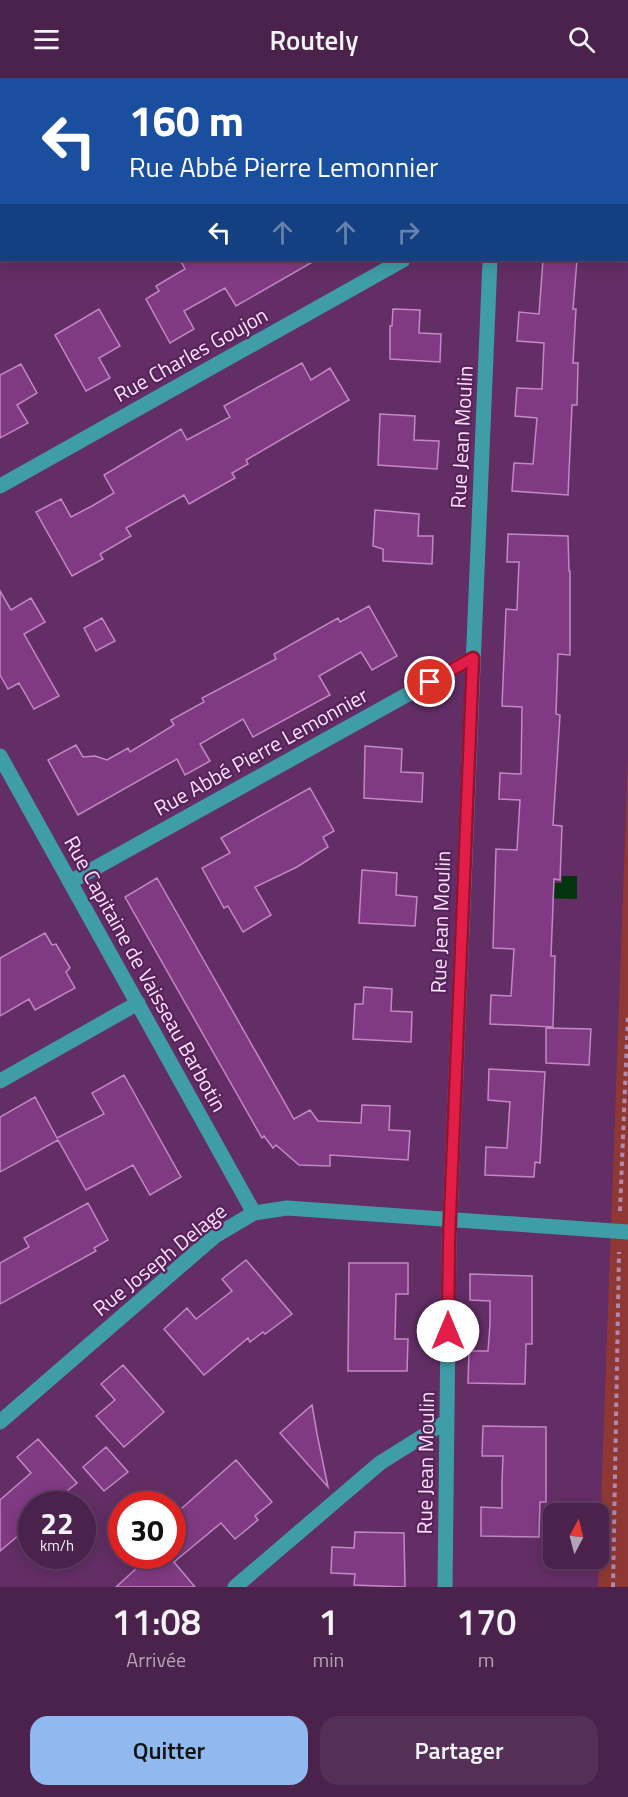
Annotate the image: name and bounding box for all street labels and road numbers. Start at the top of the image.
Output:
street label: Rue Charles Goujon [108,299,273,410]
street label: Rue Jean Moulin [441,365,481,509]
street label: Rue Abbé Pierre Lemonnier [148,679,373,823]
street label: Rue Capitaine de Vaisseau Barbotin [56,830,235,1117]
street label: Rue Jean Moulin [422,850,458,994]
street label: Rue Joseph Delage [85,1195,233,1323]
street label: Rue Jean Moulin [408,1391,442,1535]

